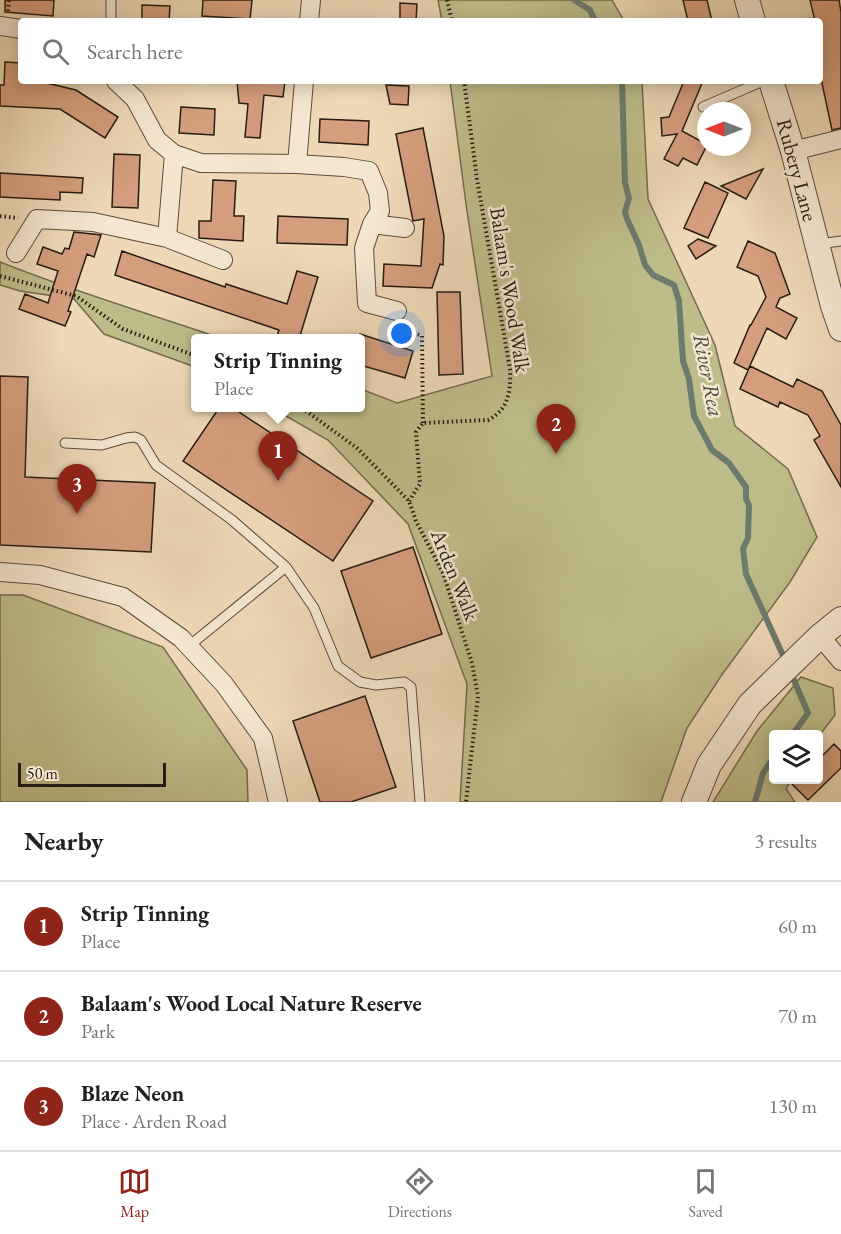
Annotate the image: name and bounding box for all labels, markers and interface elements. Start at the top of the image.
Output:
search box [18,18,823,84]
icon: search [39,35,72,68]
text: Search here [87,37,182,66]
north arrow [697,102,751,156]
street label: Rubery Lane [771,115,824,224]
street label: Balaam's Wood Walk [484,205,537,376]
your location [387,319,416,348]
water label: River Rea [686,331,731,419]
popup [191,334,365,412]
text: Strip Tinning [214,346,342,375]
text: Place [214,375,253,401]
pin: 2 [536,404,576,454]
pin: 1 [258,432,298,481]
pin: 3 [58,464,97,514]
street label: Arden Walk [425,524,486,625]
map controls [769,730,823,784]
button: layers [769,730,823,784]
scale bar [18,760,166,788]
text: 50 m [27,763,58,784]
text: Nearby [24,824,104,858]
text: 3 results [754,828,817,854]
text: Strip Tinning [81,899,209,928]
text: 1 [38,913,49,939]
text: 60 m [778,913,817,939]
text: Place [81,928,120,954]
text: Balaam's Wood Local Nature Reserve [81,989,422,1018]
text: 2 [38,1003,49,1029]
text: 70 m [778,1003,817,1029]
text: Park [81,1018,115,1044]
text: Blaze Neon [81,1079,184,1108]
text: 3 [38,1093,49,1119]
text: 130 m [769,1093,817,1119]
text: Place · Arden Road [81,1108,227,1134]
tab: Map [118,1165,151,1222]
tab: Directions [388,1165,452,1222]
tab: Saved [688,1165,723,1222]

